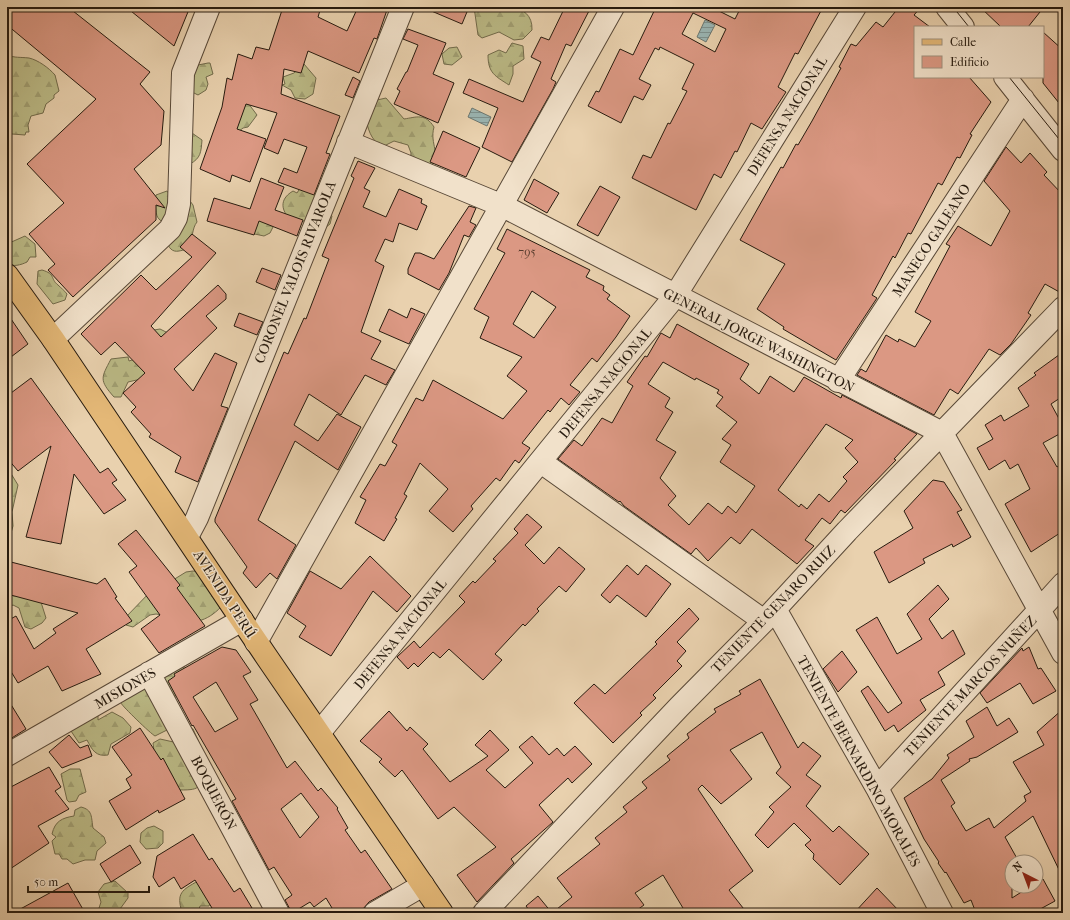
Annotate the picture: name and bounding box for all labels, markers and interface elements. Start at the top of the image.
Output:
legend [914,26,1044,78]
text: Calle [950,35,976,49]
street label: DEFENSA NACIONAL [744,53,831,179]
text: Edificio [950,55,989,69]
street label: CORONEL VALOIS RIVAROLA [251,178,340,366]
street label: MANECO GALEANO [889,181,974,300]
house number: 795 [518,245,536,259]
street label: GENERAL JORGE WASHINGTON [660,285,858,396]
street label: DEFENSA NACIONAL [555,324,656,442]
street label: TENIENTE GENARO RUIZ [708,541,839,677]
street label: AVENIDA PERÚ [189,546,260,642]
street label: DEFENSA NACIONAL [350,575,451,693]
street label: TENIENTE MARCOS NUÑEZ [900,612,1041,760]
street label: TENIENTE BERNARDINO MORALES [793,653,924,870]
street label: MISIONES [92,664,159,713]
street label: BOQUERÓN [187,753,241,834]
north arrow [1004,854,1044,894]
text: N [1010,859,1026,875]
scale bar [28,868,149,894]
text: 50 m [34,875,58,889]

